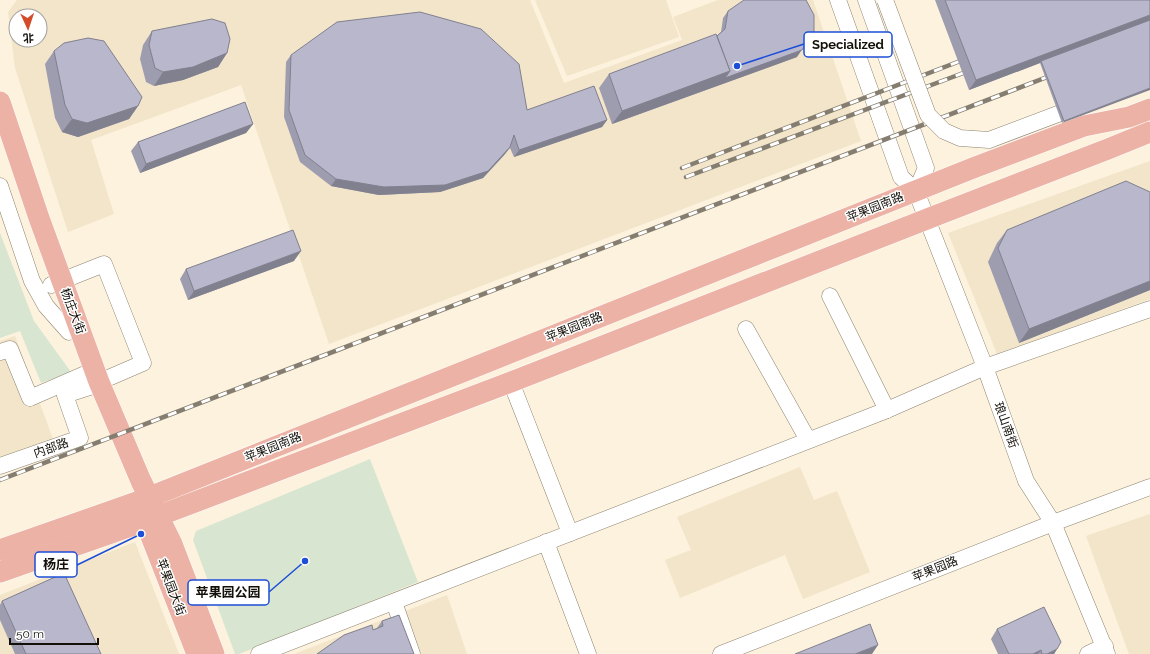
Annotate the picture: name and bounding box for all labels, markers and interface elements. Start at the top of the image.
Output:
north arrow [8,8,48,48]
text: 北 [23,31,34,44]
callout: Specialized [804,32,892,57]
text: Specialized [812,37,884,52]
street label: 苹果园南路 [845,189,905,225]
street label: 杨庄大街 [58,286,88,336]
street label: 苹果园南路 [544,309,604,345]
street label: 琅山南街 [991,400,1021,450]
street label: 苹果园南路 [243,429,303,465]
street label: 内部路 [32,436,70,460]
callout: 杨庄 [35,552,77,577]
street label: 苹果园路 [910,554,960,584]
street label: 苹果园大街 [154,556,188,618]
text: 杨庄 [43,557,69,572]
callout: 苹果园公园 [188,580,269,605]
text: 苹果园公园 [195,585,261,600]
scale bar [10,620,98,646]
text: 50 m [16,627,44,641]

